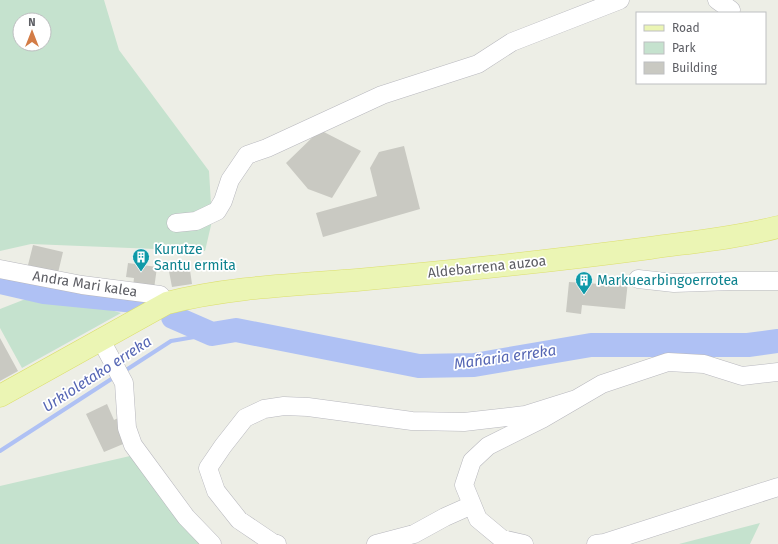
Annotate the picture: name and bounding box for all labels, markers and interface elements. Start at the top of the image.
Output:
north arrow [12,12,52,52]
legend [636,12,766,84]
text: N [28,16,36,29]
text: Road [672,21,700,35]
text: Park [672,41,696,55]
text: Building [672,61,718,75]
place label: Kurutze Santu ermita [154,241,236,274]
building icon: Kurutze Santu ermita [131,247,151,272]
street label: Aldebarrena auzoa [427,252,547,282]
street label: Andra Mari kalea [31,267,139,301]
building icon: Markuearbingoerrotea [574,270,594,295]
place label: Markuearbingoerrotea [597,272,738,289]
water label: Urkioletako erreka [39,332,155,416]
water label: Mañaria erreka [453,341,557,373]

